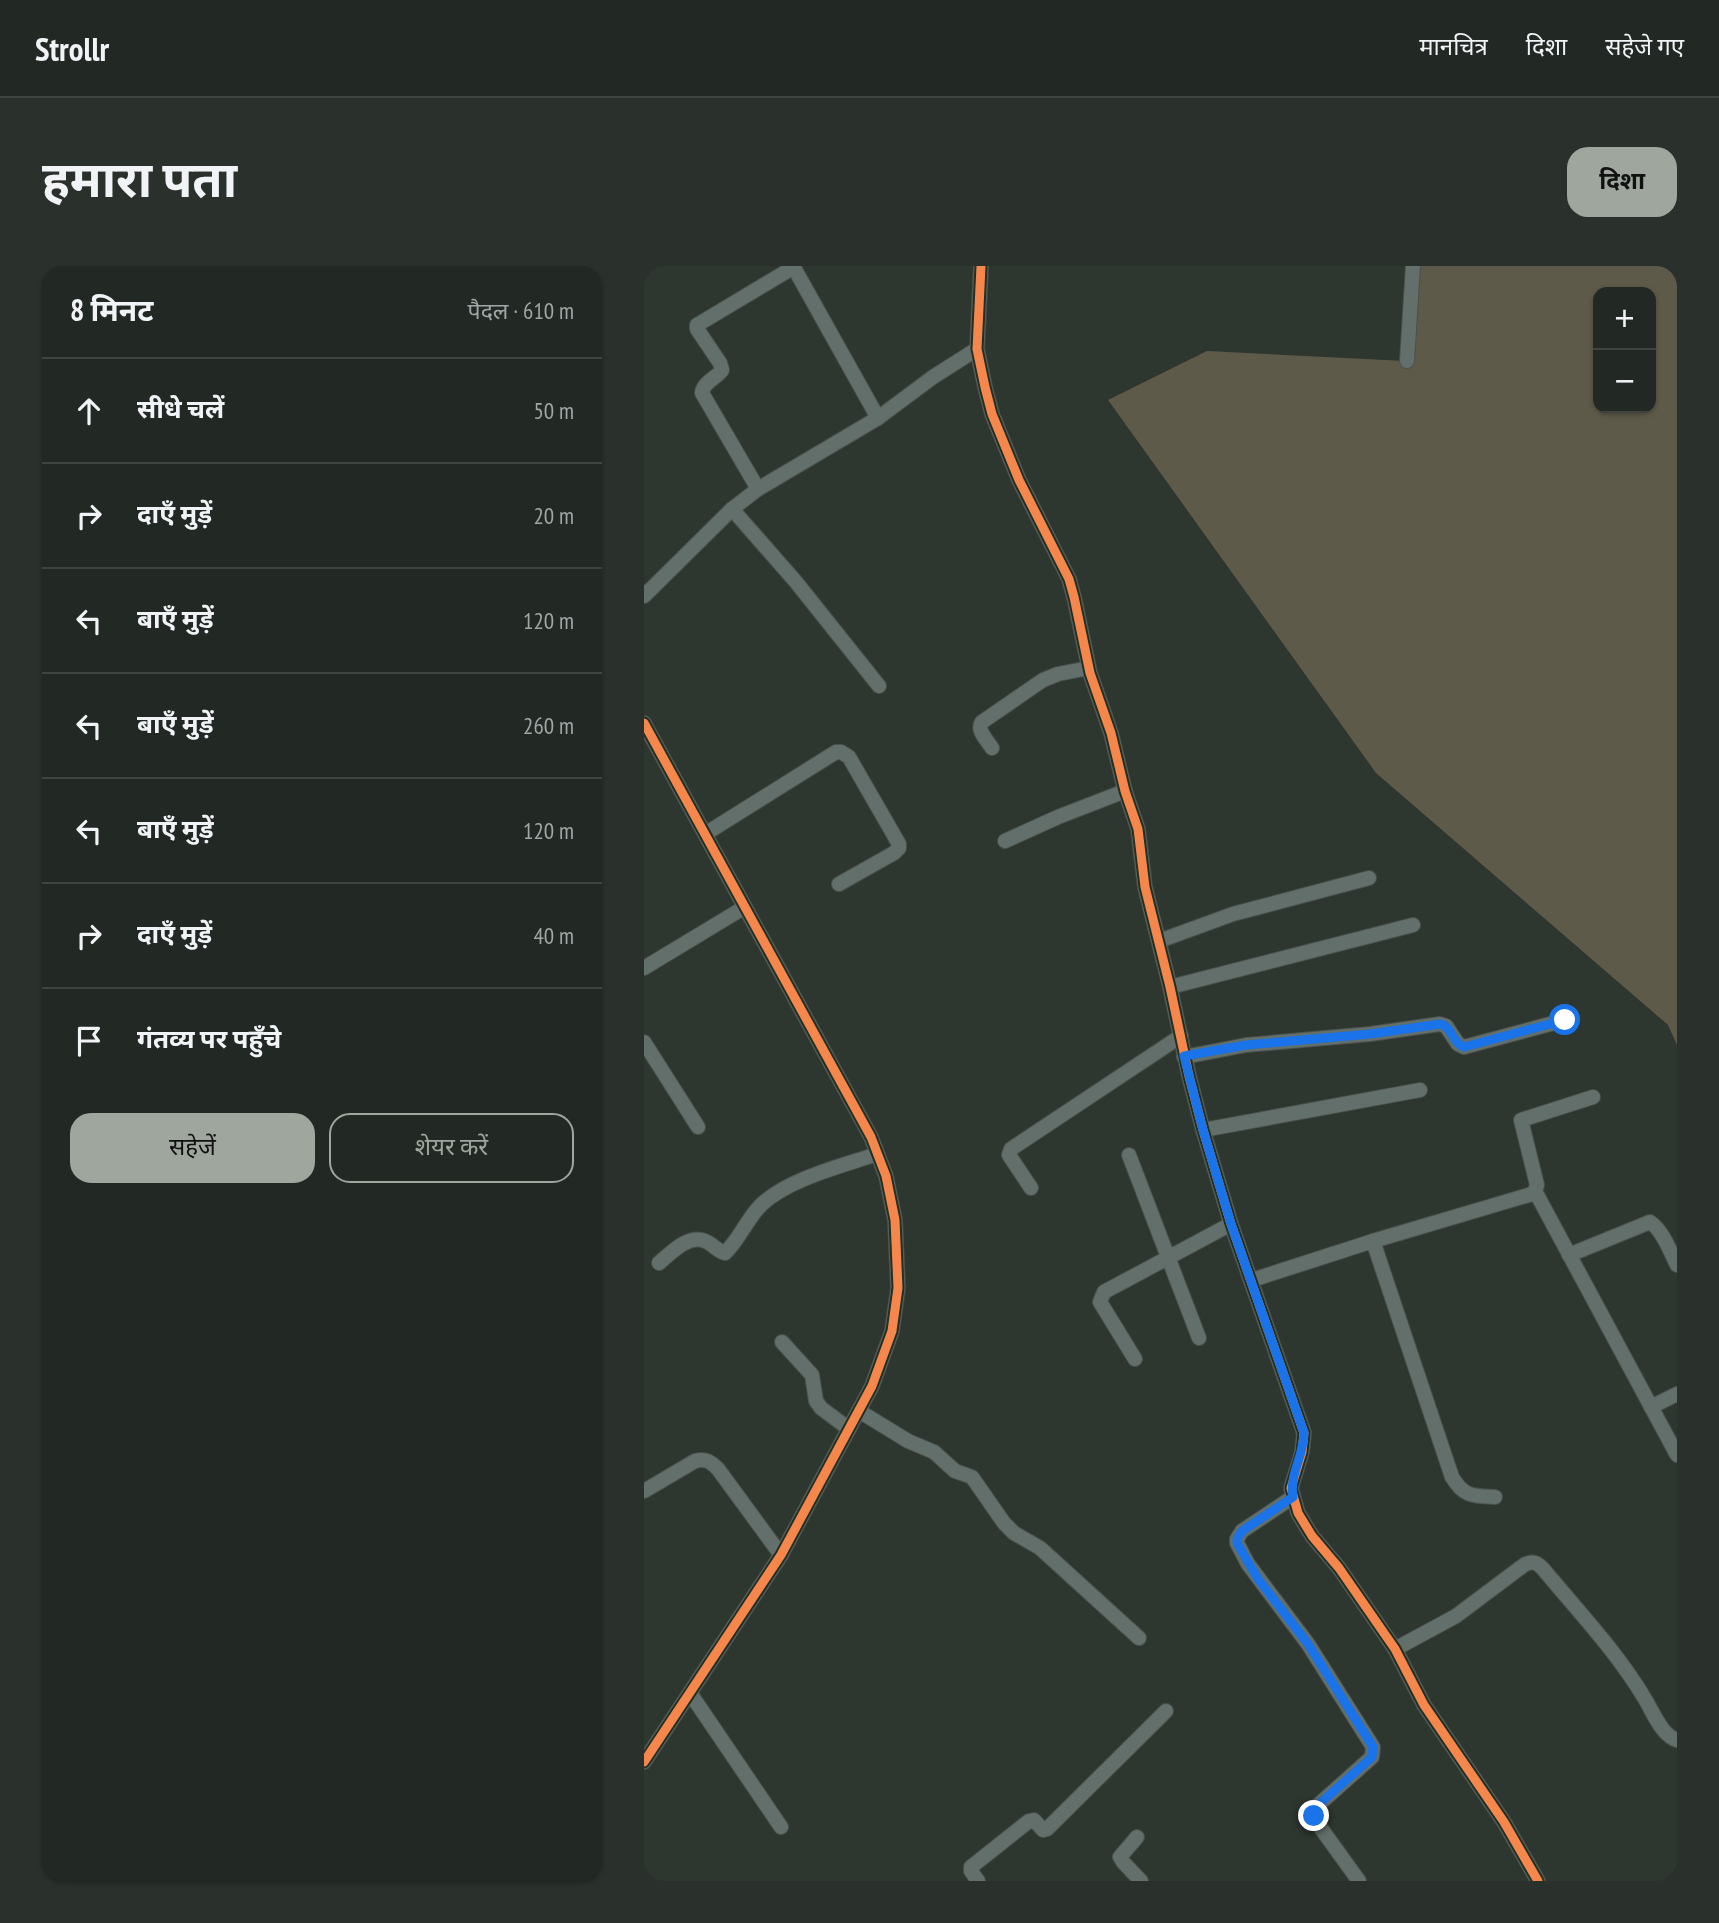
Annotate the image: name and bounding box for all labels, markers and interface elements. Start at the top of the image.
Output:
text: Strollr [35,27,109,70]
text: मानचित्र [1419,31,1488,62]
text: दिशा [1526,31,1567,62]
text: सहेजे गए [1605,31,1684,62]
text: हमारा पता [42,147,237,211]
button: दिशा [1567,147,1677,217]
map controls [1593,287,1656,413]
button: + [1593,287,1656,350]
text: 8 मिनट [70,290,153,329]
text: पैदल · 610 m [468,296,574,325]
button: − [1593,350,1656,413]
icon: ahead [70,392,108,430]
text: सीधे चलें [137,392,224,425]
text: 50 m [533,396,574,425]
icon: right [70,497,108,535]
text: दाएँ मुड़ें [137,497,212,530]
text: 20 m [533,501,574,530]
icon: left [70,602,108,640]
text: बाएँ मुड़ें [137,602,214,635]
text: 120 m [523,606,574,635]
icon: left [70,707,108,745]
text: बाएँ मुड़ें [137,707,214,740]
text: 260 m [523,711,574,740]
icon: left [70,812,108,850]
text: बाएँ मुड़ें [137,812,214,845]
text: 120 m [523,816,574,845]
icon: right [70,917,108,955]
text: दाएँ मुड़ें [137,917,212,950]
text: 40 m [533,921,574,950]
route start [1549,1004,1580,1035]
icon: arrive [70,1022,108,1060]
text: गंतव्य पर पहुँचे [137,1022,281,1055]
button: सहेजें [70,1113,315,1183]
button: शेयर करें [329,1113,574,1183]
route end [1298,1800,1329,1831]

